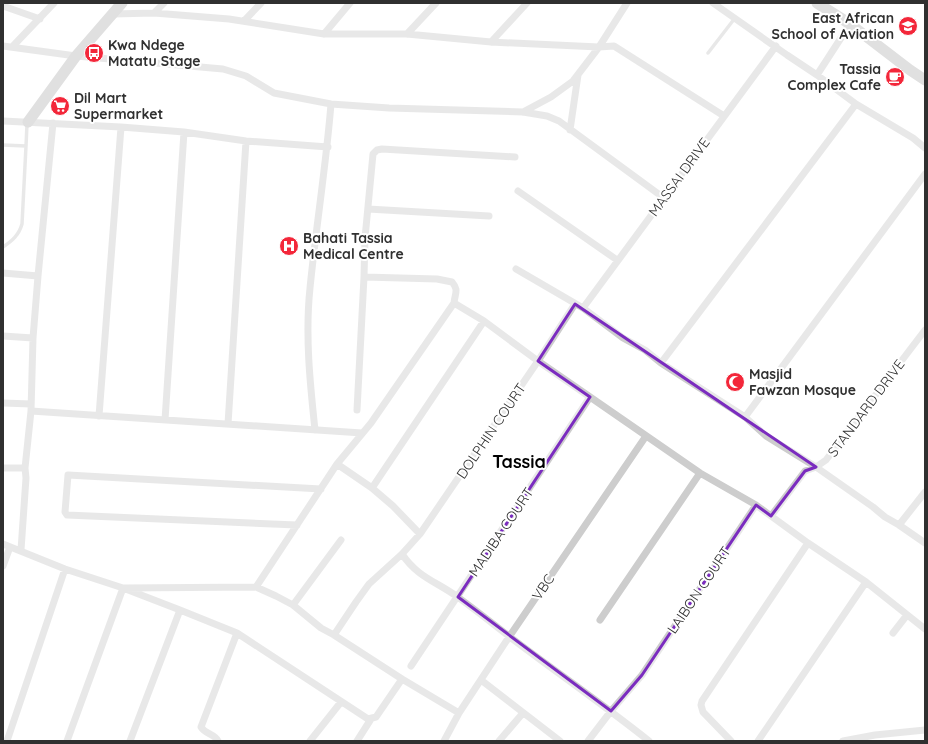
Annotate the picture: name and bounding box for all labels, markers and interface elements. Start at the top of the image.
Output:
place label: East African School of Aviation [772,9,894,43]
school or university icon: East African School of Aviation [897,15,919,37]
place label: Kwa Ndege Matatu Stage [108,36,200,70]
bus stop icon: Kwa Ndege Matatu Stage [83,42,105,64]
place label: Tassia Complex Cafe [788,60,881,94]
cafe icon: Tassia Complex Cafe [884,66,906,88]
place label: Dil Mart Supermarket [74,89,163,123]
supermarket icon: Dil Mart Supermarket [49,95,71,117]
street label: MASSAI DRIVE [644,134,714,220]
place label: Bahati Tassia Medical Centre [303,229,404,263]
hospital icon: Bahati Tassia Medical Centre [278,235,300,257]
street label: STANDARD DRIVE [823,356,909,460]
place label: Masjid Fawzan Mosque [749,365,856,399]
mosque icon: Masjid Fawzan Mosque [724,371,746,393]
street label: DOLPHIN COURT [452,380,530,482]
district label: Tassia [492,450,546,473]
street label: MADIBA COURT [465,484,537,580]
street label: LAIBON COURT [663,543,735,637]
street label: VBC [528,571,558,603]

